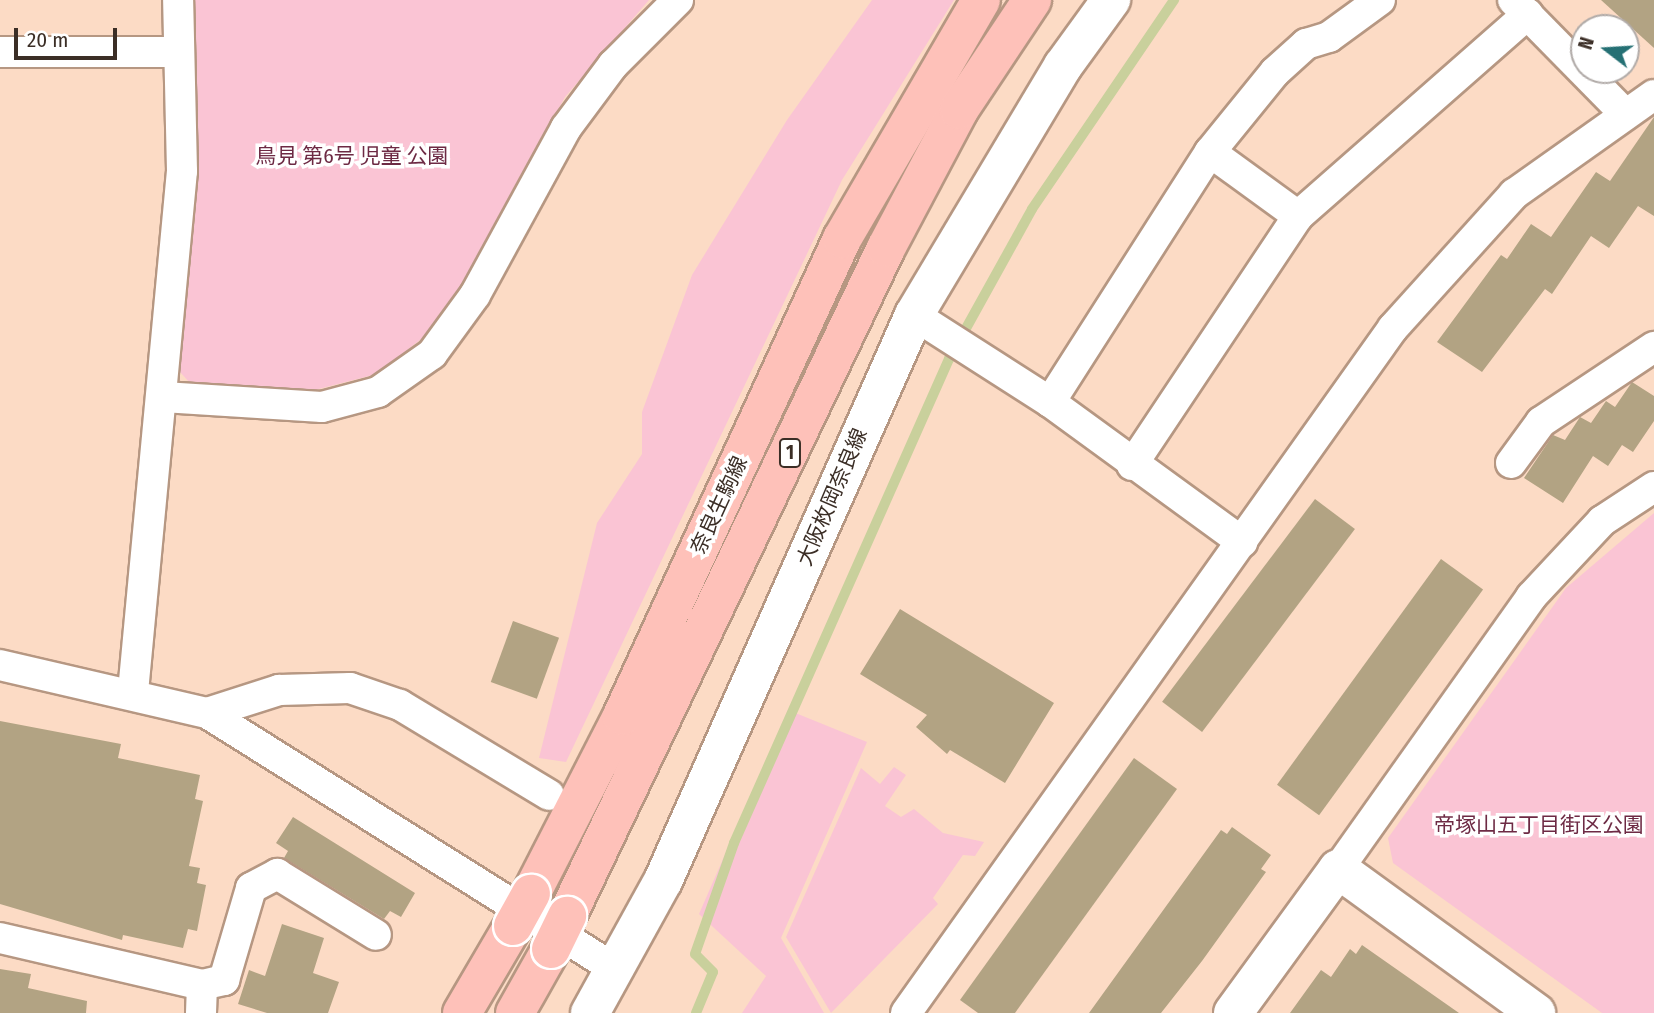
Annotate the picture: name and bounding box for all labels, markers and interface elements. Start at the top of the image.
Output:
scale bar [18,14,121,58]
north arrow [1570,14,1640,84]
text: 20 m [27,27,68,53]
text: N [1574,34,1599,52]
park label: 鳥見 第6号 児童 公園 [255,143,449,169]
street label: 大阪枚岡奈良線 [792,424,872,570]
road number: 1 [778,437,802,468]
street label: 奈良生駒線 [685,452,753,558]
park label: 帝塚山五丁目街区公園 [1434,812,1644,838]

